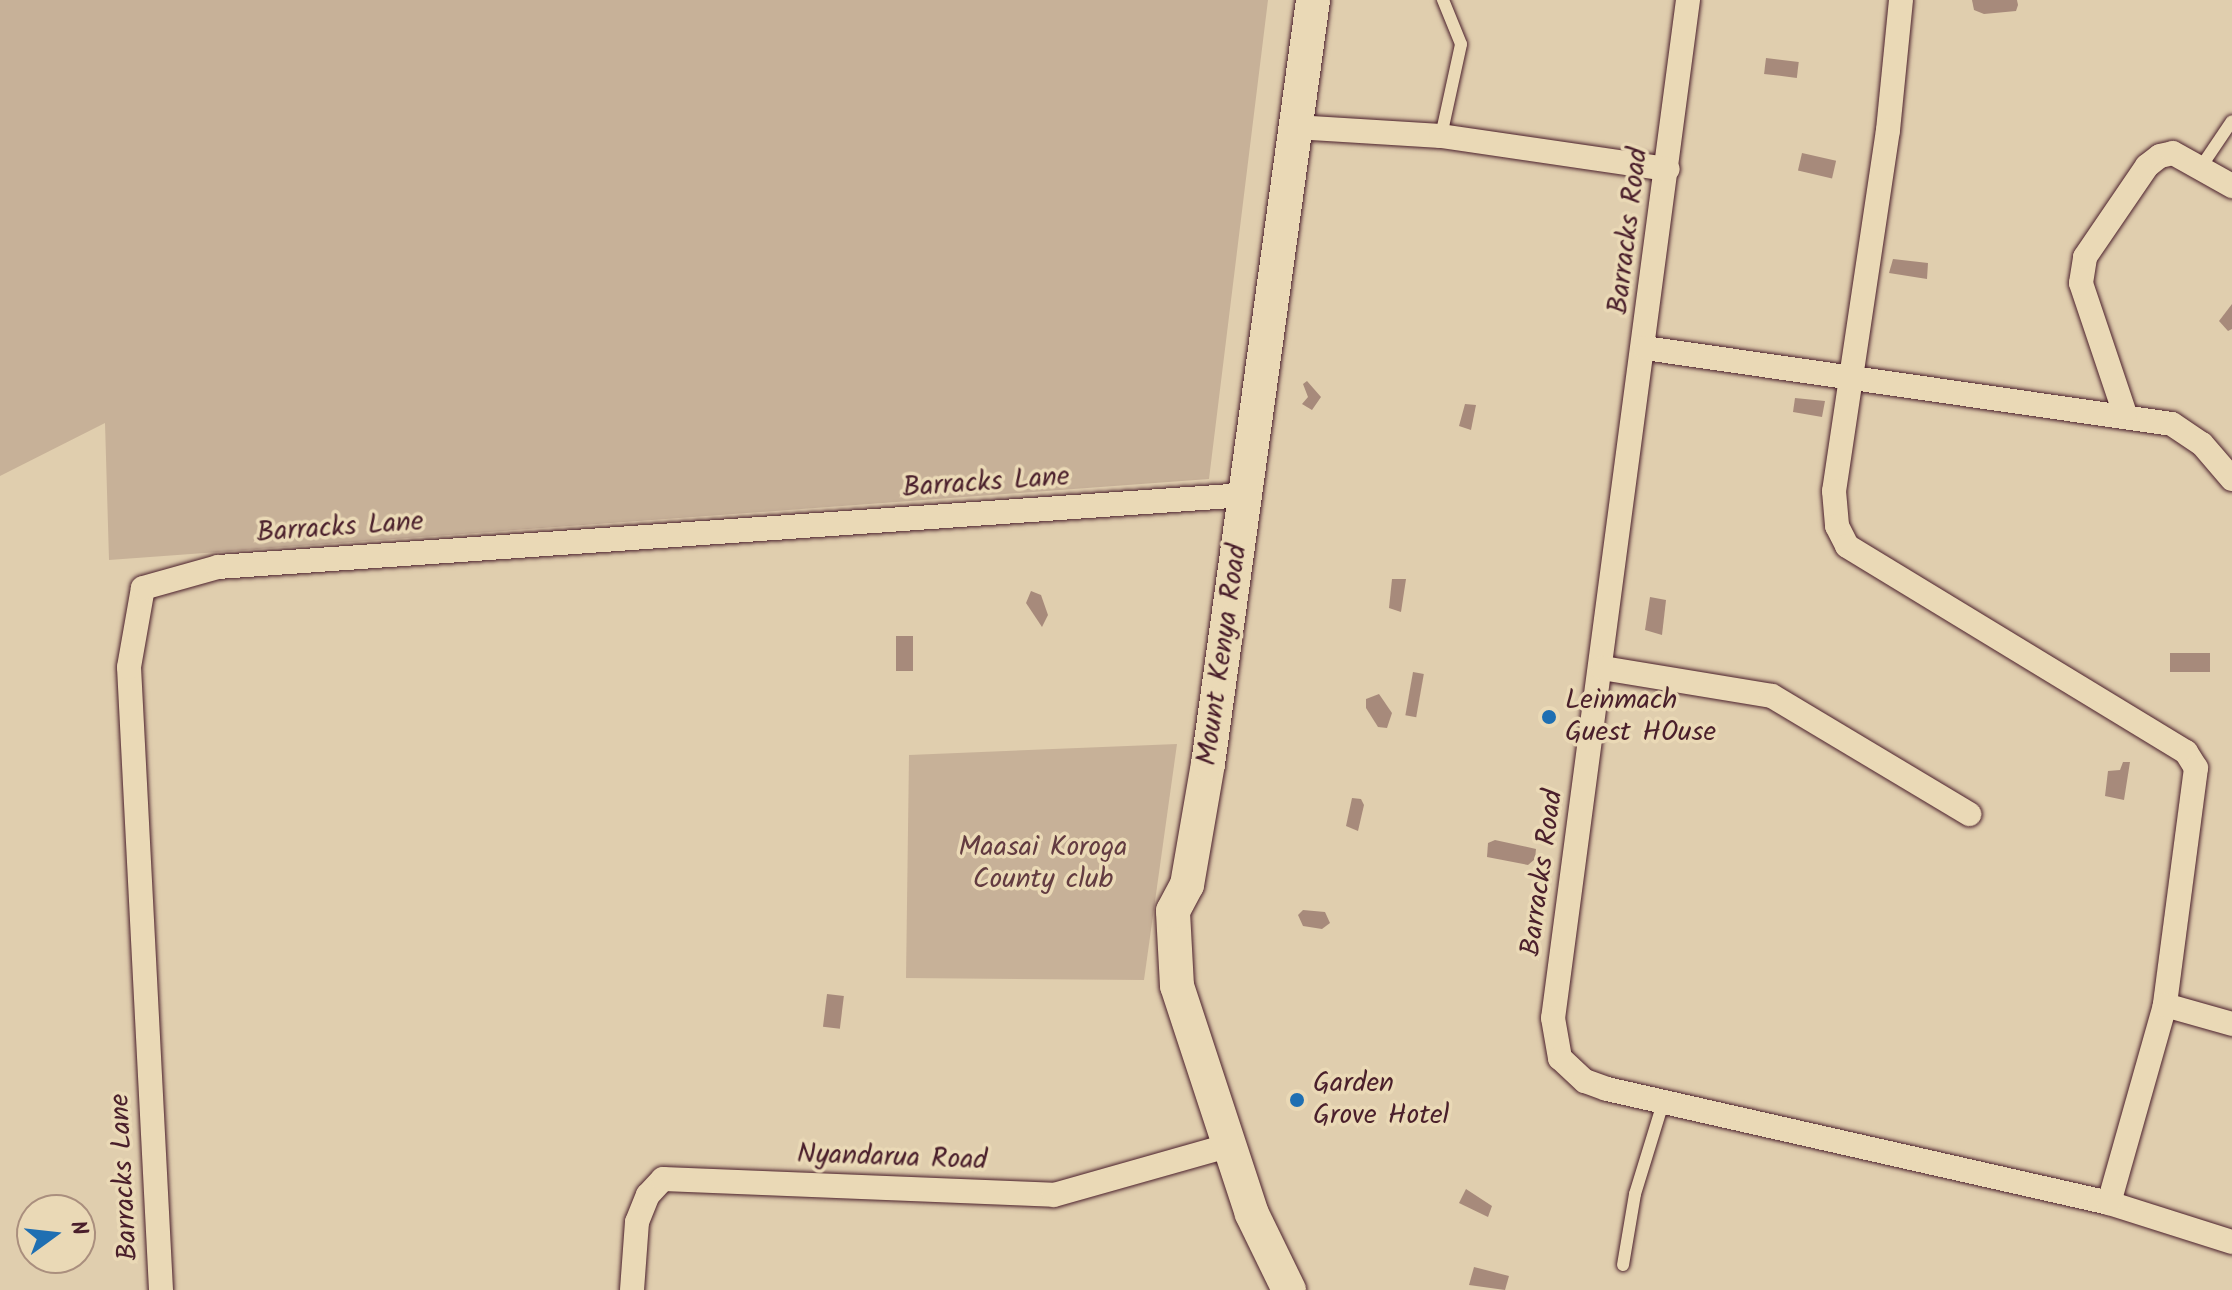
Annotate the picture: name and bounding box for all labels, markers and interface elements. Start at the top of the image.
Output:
street label: Barracks Road [1602,146,1656,316]
street label: Barracks Lane [901,460,1071,506]
street label: Barracks Lane [255,505,425,551]
street label: Mount Kenya Road [1191,542,1255,768]
place label: Leinmach Guest HOuse [1565,684,1716,750]
marker: Leinmach Guest HOuse [1540,708,1558,726]
street label: Barracks Road [1515,788,1571,958]
park label: Maasai Koroga County club [959,831,1127,897]
place label: Garden Grove Hotel [1313,1067,1449,1133]
marker: Garden Grove Hotel [1288,1091,1306,1109]
street label: Barracks Lane [104,1093,146,1261]
street label: Nyandarua Road [796,1138,988,1178]
north arrow [16,1194,96,1274]
text: N [59,1217,96,1239]

